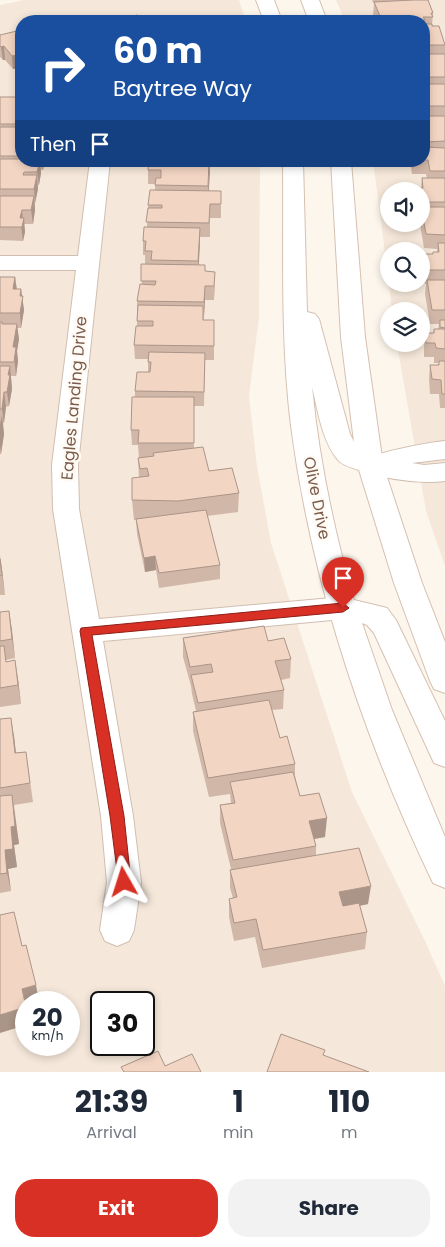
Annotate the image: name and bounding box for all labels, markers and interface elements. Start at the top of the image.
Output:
text: 60 m [113,26,203,75]
icon: right [30,35,95,100]
text: Baytree Way [113,73,252,104]
icon: arrive [86,130,114,158]
text: Then [30,131,76,158]
map controls [380,182,430,352]
button: sound [380,182,430,232]
button: search [380,242,430,292]
button: layers [380,302,430,352]
street label: Eagles Landing Drive [55,315,93,481]
street label: Olive Drive [298,455,336,541]
pin [322,557,364,608]
icon: arrive [329,564,357,592]
position arrow [97,855,149,907]
speed limit sign: 30 [90,991,155,1056]
text: 20 [32,1000,63,1035]
text: km/h [32,1027,63,1044]
text: 21:39 [75,1080,148,1123]
text: 1 [233,1080,244,1123]
text: 110 [328,1080,370,1123]
text: Arrival [86,1121,137,1144]
text: min [223,1121,254,1144]
text: m [341,1121,358,1144]
button: Exit [15,1179,218,1237]
button: Share [228,1179,430,1237]

